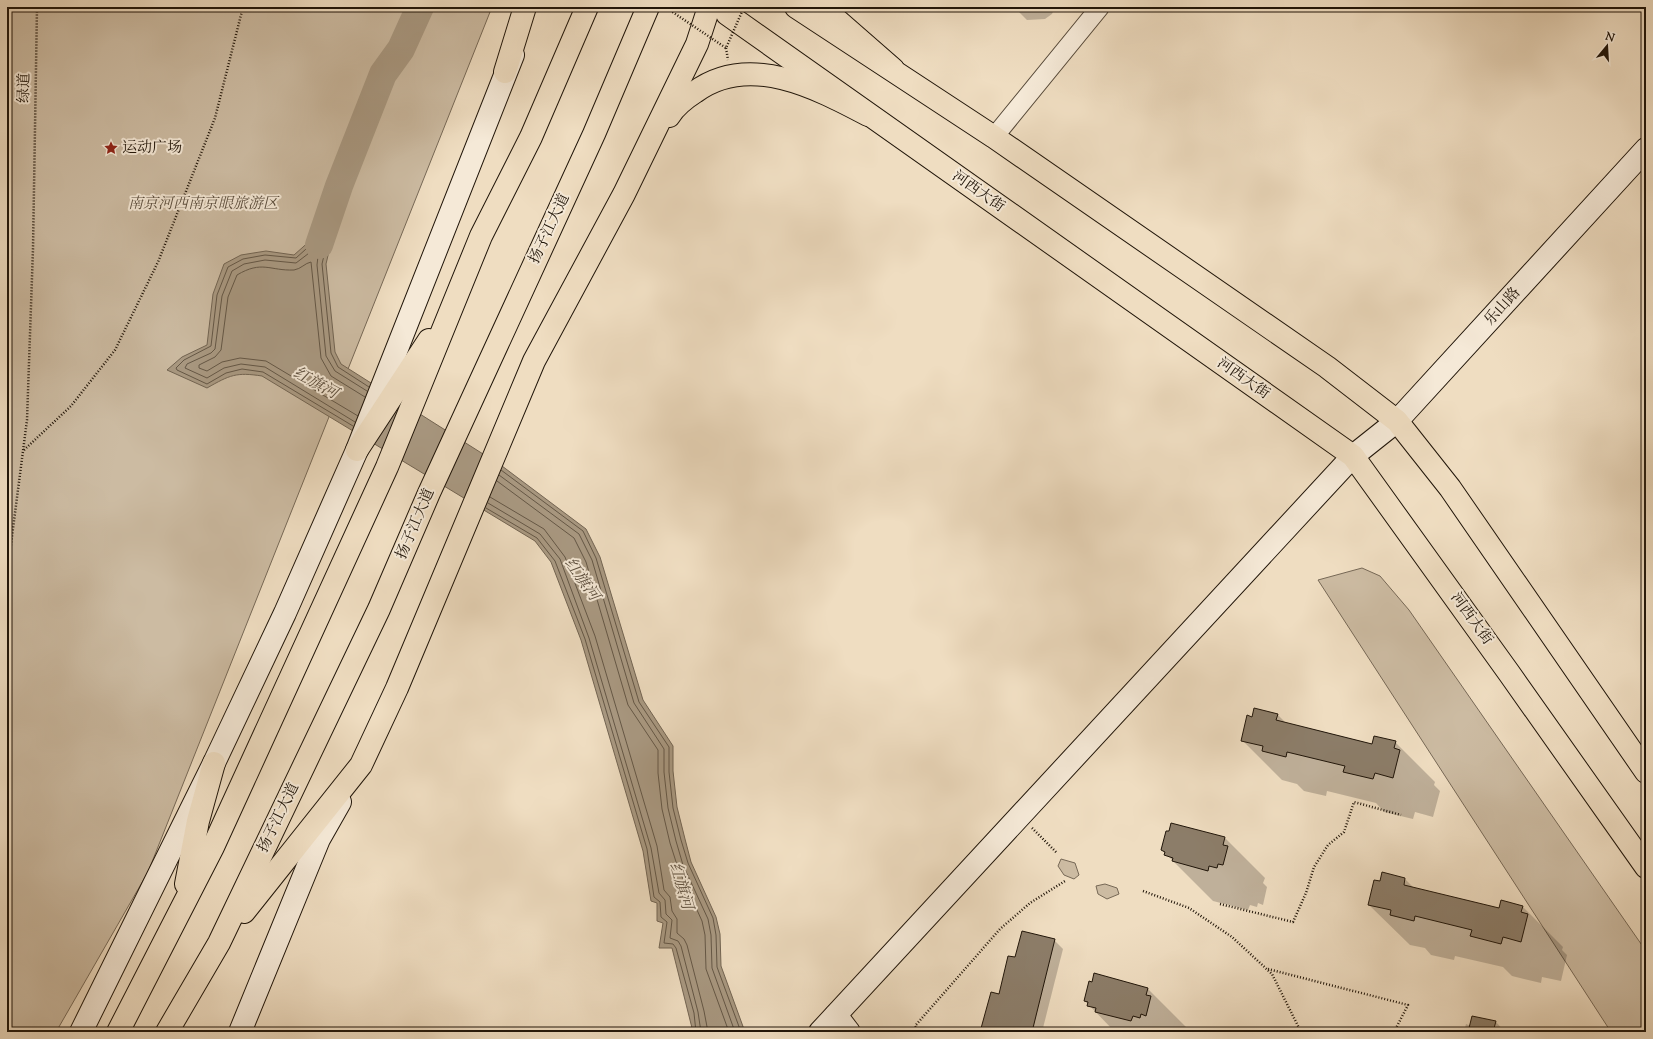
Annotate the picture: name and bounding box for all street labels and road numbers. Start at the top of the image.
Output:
street label: 绿道 [14,73,36,103]
street label: 河西大街 [947,166,1009,218]
street label: 扬子江大道 [525,191,575,267]
street label: 乐山路 [1480,283,1526,331]
street label: 河西大街 [1212,353,1274,405]
street label: 扬子江大道 [392,485,440,563]
street label: 河西大街 [1445,589,1497,649]
street label: 扬子江大道 [253,780,305,856]

